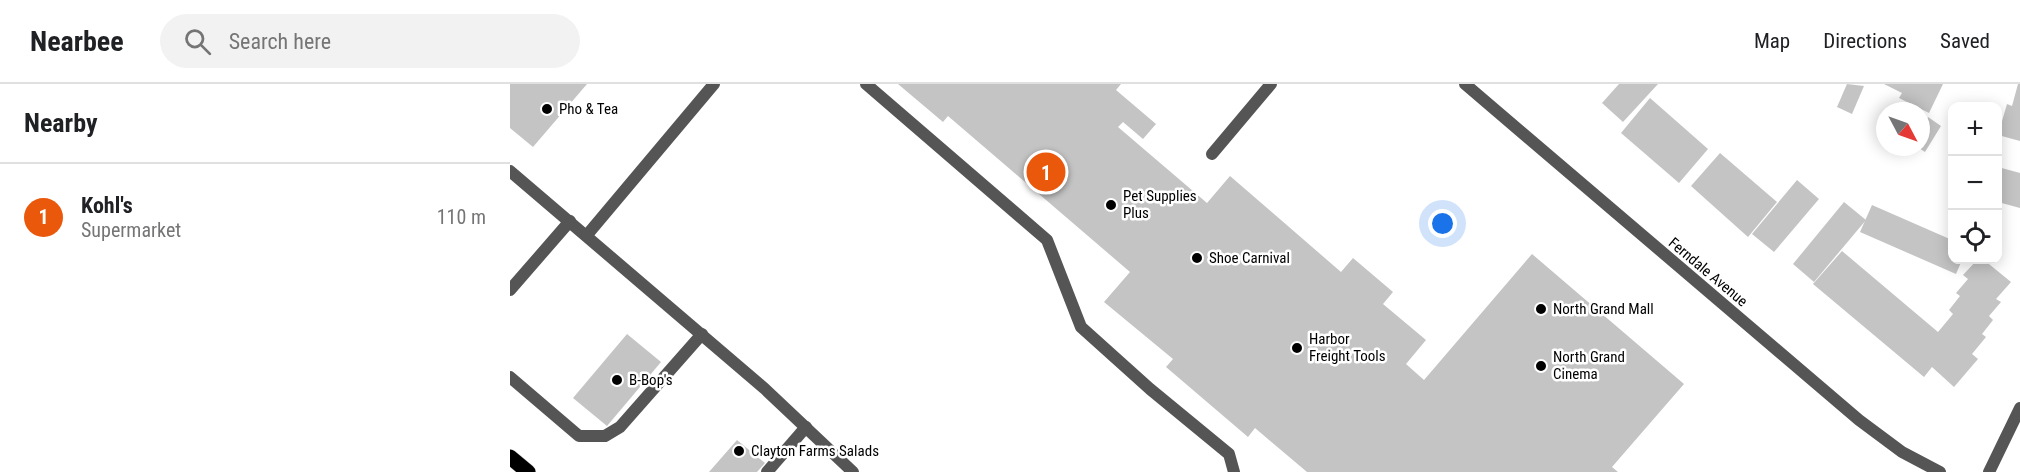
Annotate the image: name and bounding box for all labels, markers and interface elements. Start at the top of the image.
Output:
search box [160,14,580,68]
text: Nearbee [30,25,124,58]
icon: search [181,25,214,58]
text: Search here [229,29,331,54]
text: Map [1754,29,1790,53]
text: Directions [1823,29,1907,53]
text: Saved [1940,29,1990,53]
place label: Pho & Tea [559,100,618,118]
marker: Pho & Tea [540,102,554,116]
north arrow [1876,102,1930,156]
map controls [1948,102,2002,264]
button: + [1948,102,2002,156]
text: Nearby [24,108,98,138]
pin: 1 [1026,150,1066,194]
button: − [1948,156,2002,210]
place label: Pet Supplies Plus [1123,187,1197,222]
text: Kohl's [81,193,133,218]
marker: Pet Supplies Plus [1104,198,1118,212]
text: 1 [38,205,49,229]
text: 110 m [437,205,486,229]
your location [1428,209,1457,238]
button: locate [1948,210,2002,264]
text: Supermarket [81,218,181,242]
street label: Ferndale Avenue [1665,234,1751,310]
place label: Shoe Carnival [1209,249,1290,267]
marker: Shoe Carnival [1190,251,1204,265]
place label: North Grand Mall [1553,300,1654,318]
marker: North Grand Mall [1534,302,1548,316]
place label: Harbor Freight Tools [1309,330,1386,365]
marker: Harbor Freight Tools [1290,341,1304,355]
place label: North Grand Cinema [1553,348,1625,383]
marker: North Grand Cinema [1534,359,1548,373]
place label: B-Bop's [629,371,673,389]
marker: B-Bop's [610,373,624,387]
place label: Clayton Farms Salads [751,442,879,460]
marker: Clayton Farms Salads [732,444,746,458]

